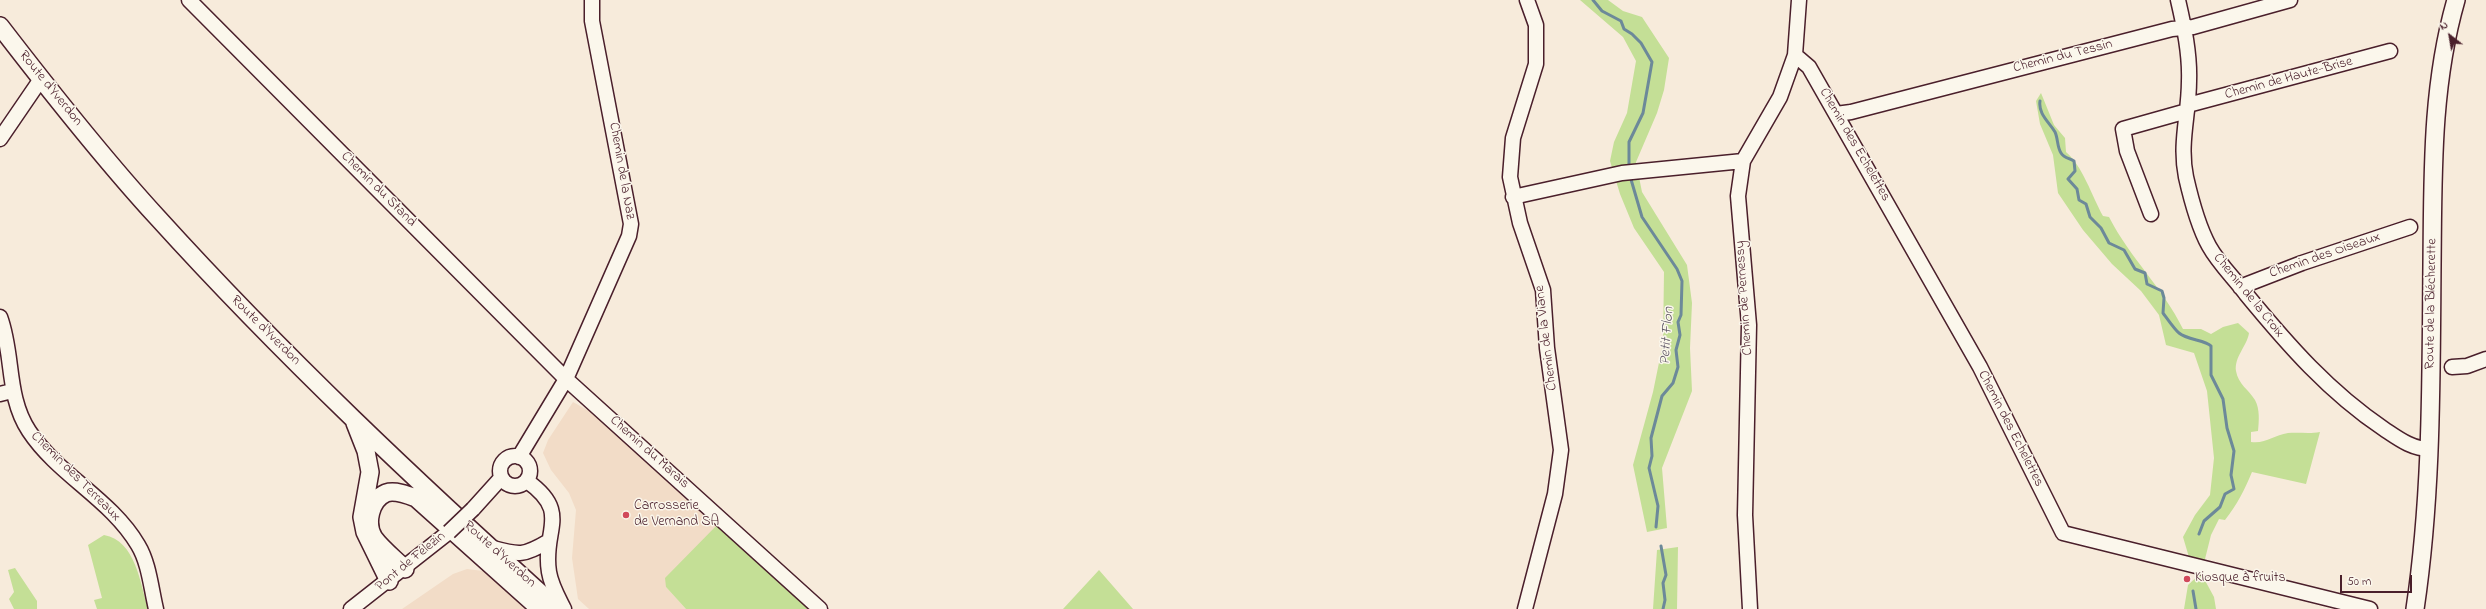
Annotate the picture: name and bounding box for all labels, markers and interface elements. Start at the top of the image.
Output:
north arrow [2430,16,2470,56]
text: N [2437,17,2451,34]
street label: Chemin du Tessin [2012,37,2114,77]
street label: Route d'Yverdon [15,48,85,130]
street label: Chemin de Haute-Brise [2223,54,2355,104]
street label: Chemin des Echelettes [1815,85,1893,205]
street label: Chemin de la Naz [604,121,638,221]
street label: Chemin du Stand [337,149,419,231]
street label: Chemin des Oiseaux [2267,229,2383,283]
street label: Route de la Blécherette [2422,238,2442,370]
street label: Chemin de Pernessy [1733,240,1757,356]
street label: Chemin de la Croix [2209,250,2287,342]
street label: Chemin de la Viane [1532,284,1562,392]
street label: Route d'Yverdon [227,293,303,369]
water label: Petit Flon [1657,306,1679,366]
street label: Chemin des Echelettes [1973,368,2047,490]
street label: Chemin du Marais [606,413,692,493]
street label: Chemin des Terreaux [27,429,123,525]
place label: Carrosserie de Vernand SA [634,499,719,532]
marker: Carrosserie de Vernand SA [621,510,631,520]
street label: Route d'Yverdon [459,518,539,592]
street label: Pont de Félezin [373,529,449,595]
scale bar [2342,567,2414,593]
place label: Kiosque à fruits [2195,571,2286,587]
text: 50 m [2347,573,2371,591]
marker: Kiosque à fruits [2182,574,2192,584]

